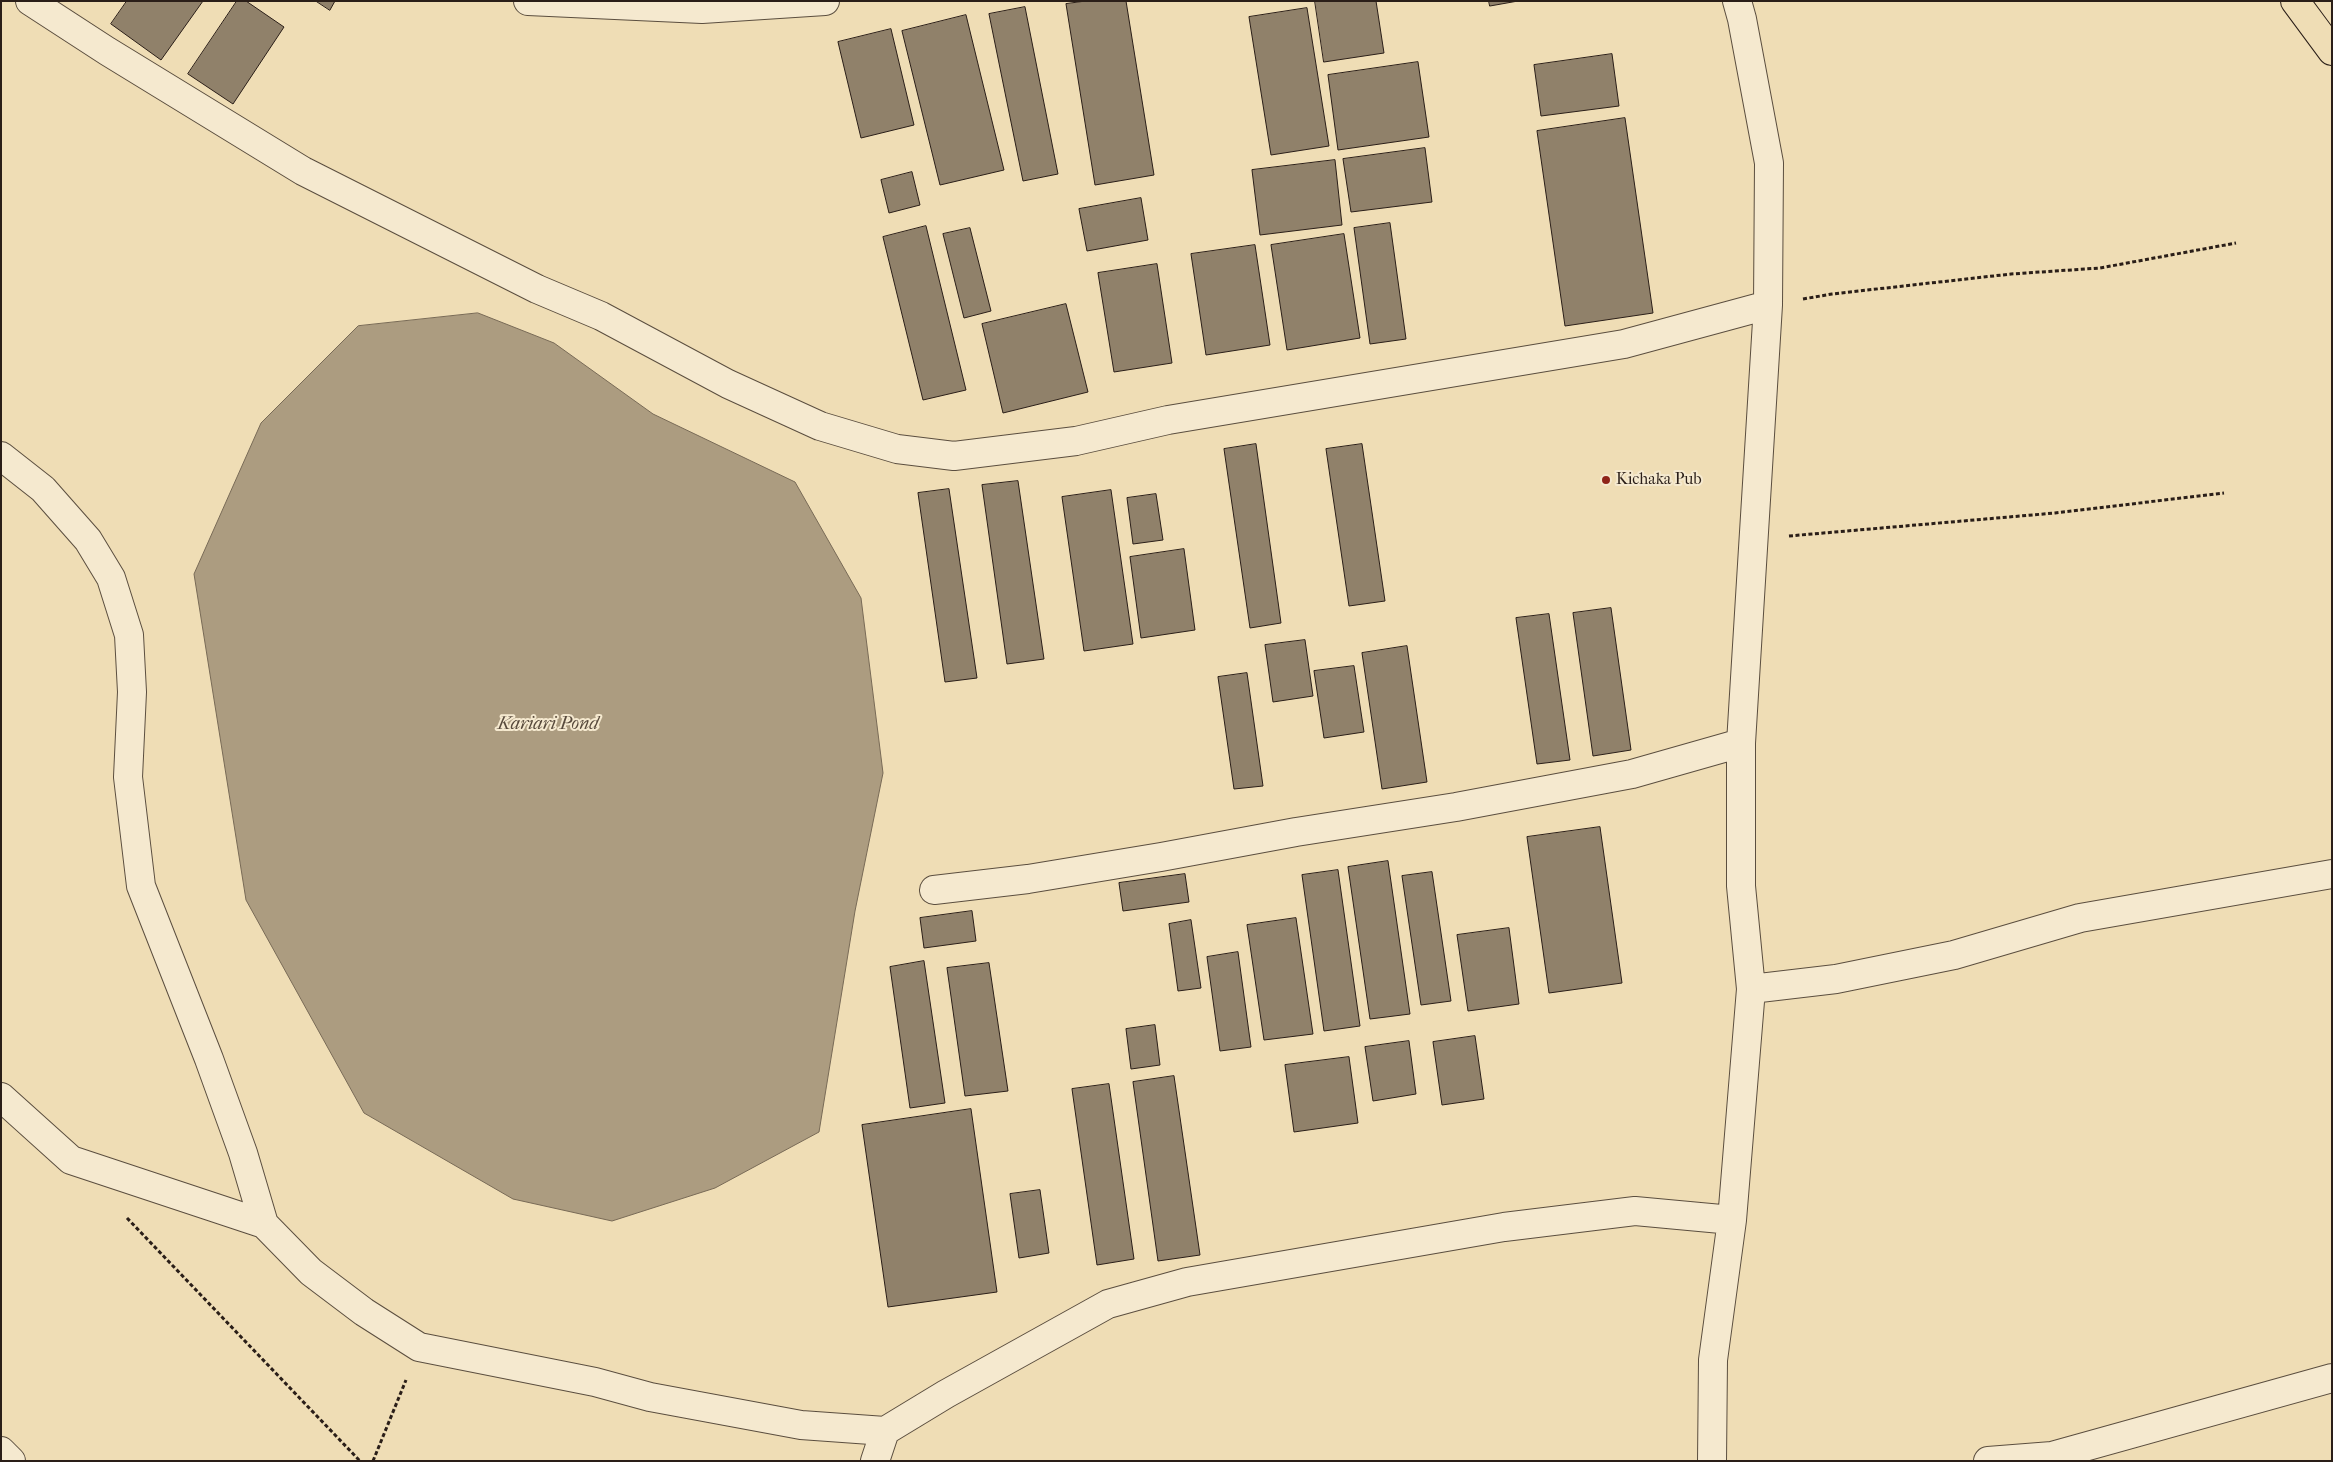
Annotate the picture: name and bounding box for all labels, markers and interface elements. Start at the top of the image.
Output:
place label: Kichaka Pub [1616,470,1702,490]
marker: Kichaka Pub [1600,474,1612,486]
water label: Kariari Pond [498,714,598,736]

